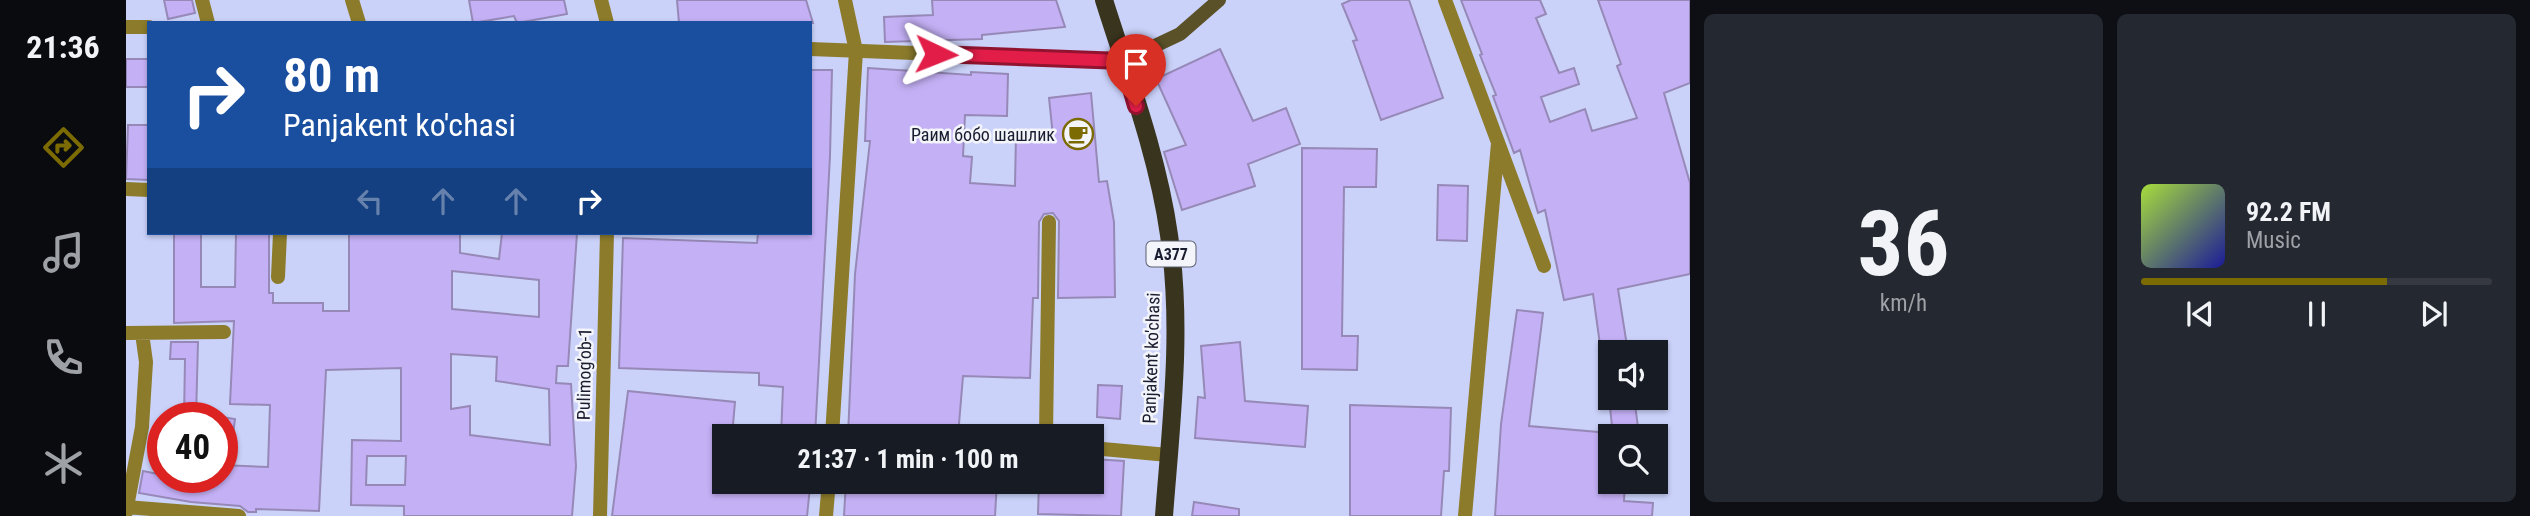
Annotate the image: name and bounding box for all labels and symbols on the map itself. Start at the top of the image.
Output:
position arrow [899,17,973,91]
pin [1106,34,1166,106]
cafe icon: Раим бобо шашлик [1061,117,1095,151]
place label: Раим бобо шашлик [911,124,1055,145]
road number: A377 [1146,242,1196,266]
street label: Panjakent ko'chasi [1138,292,1164,424]
street label: Pulimog’ob-1 [573,328,595,420]
speed limit sign: 40 [147,402,238,493]

